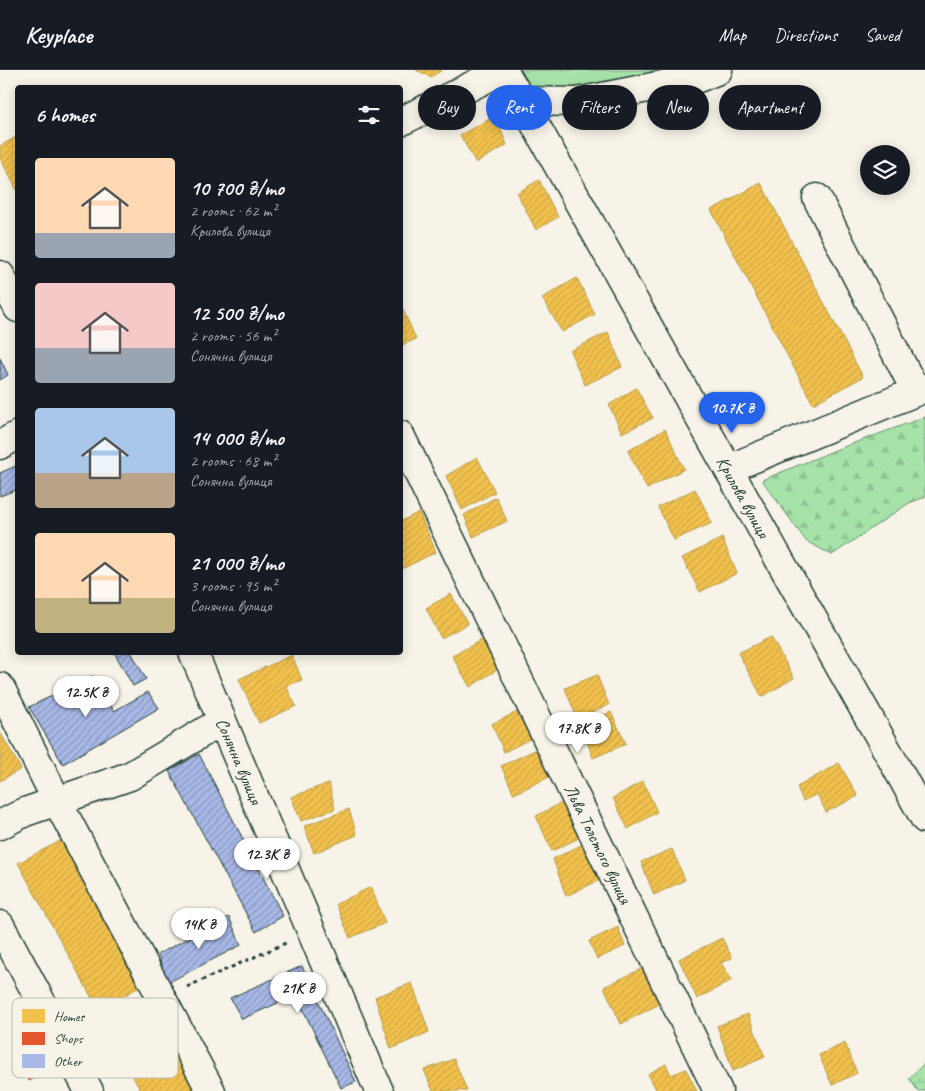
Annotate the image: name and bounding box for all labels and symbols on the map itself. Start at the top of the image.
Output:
pin: 10.7K ₴ [686,392,778,434]
street label: Крилова вулиця [712,452,775,543]
pin: 12.5K ₴ [40,676,132,718]
pin: 17.8K ₴ [532,712,624,754]
street label: Сонячна вулиця [211,715,268,809]
street label: Льва Толстого вулиця [560,781,637,909]
pin: 12.3K ₴ [221,838,313,880]
pin: 14K ₴ [164,908,234,950]
pin: 21K ₴ [263,972,333,1014]
legend [12,998,178,1078]
text: Homes [54,1008,85,1025]
text: Shops [54,1030,84,1047]
text: Other [54,1053,83,1070]

